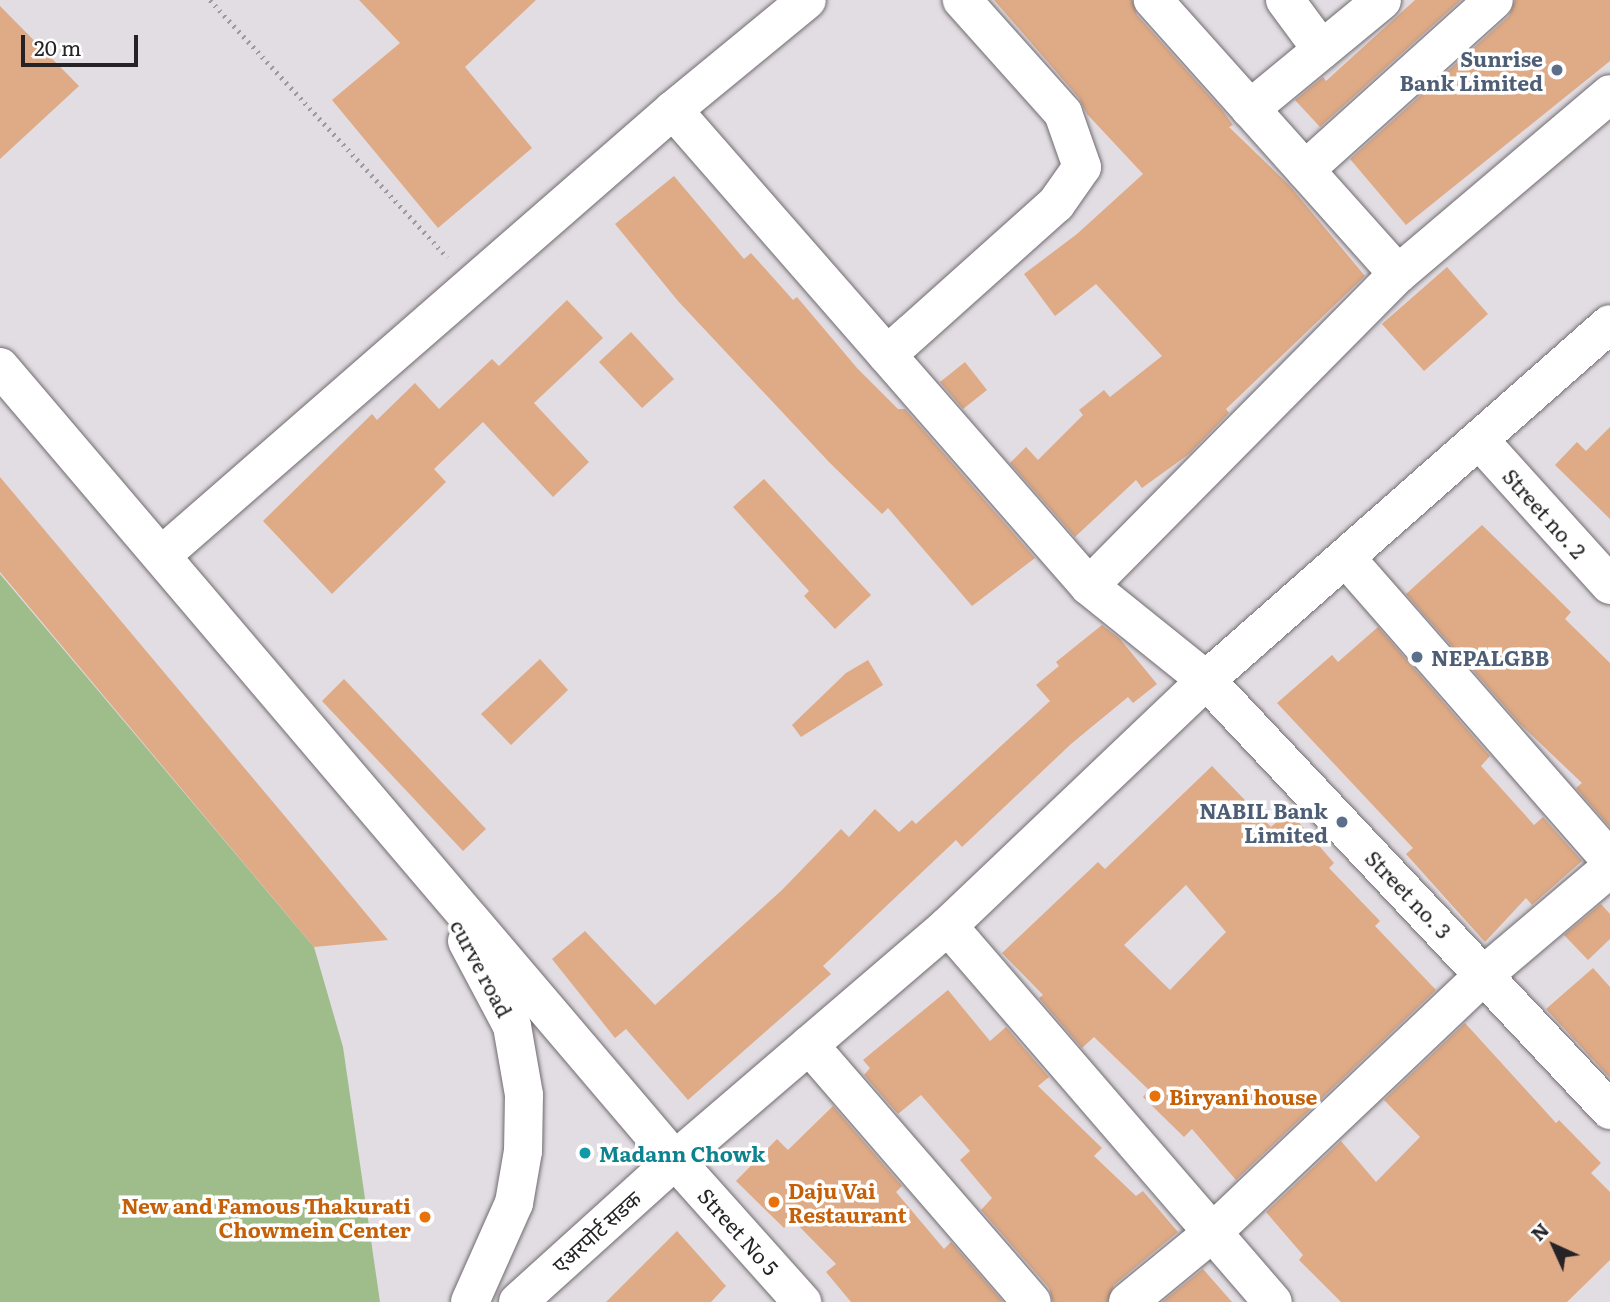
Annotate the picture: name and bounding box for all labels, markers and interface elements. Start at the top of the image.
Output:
scale bar [24,21,142,65]
text: 20 m [34,31,81,62]
place label: Sunrise Bank Limited [1400,45,1543,95]
marker: Sunrise Bank Limited [1549,62,1565,78]
street label: Street no. 2 [1498,463,1592,563]
place label: NEPALGBB [1431,644,1549,670]
marker: NEPALGBB [1409,649,1425,665]
place label: NABIL Bank Limited [1199,797,1328,847]
marker: NABIL Bank Limited [1334,814,1350,830]
street label: Street no. 3 [1361,845,1457,943]
street label: curve road [446,915,518,1021]
place label: Biryani house [1169,1083,1317,1109]
marker: Biryani house [1147,1088,1163,1104]
place label: Madann Chowk [599,1140,765,1166]
marker: Madann Chowk [577,1145,593,1161]
place label: Daju Vai Restaurant [788,1177,907,1227]
street label: Street No 5 [694,1182,784,1280]
street label: एअरपोर्ट सडक [547,1185,645,1277]
place label: New and Famous Thakurati Chowmein Center [121,1192,411,1242]
marker: Daju Vai Restaurant [766,1194,782,1210]
marker: New and Famous Thakurati Chowmein Center [417,1209,433,1225]
north arrow [1519,1211,1589,1281]
text: N [1524,1216,1555,1247]

